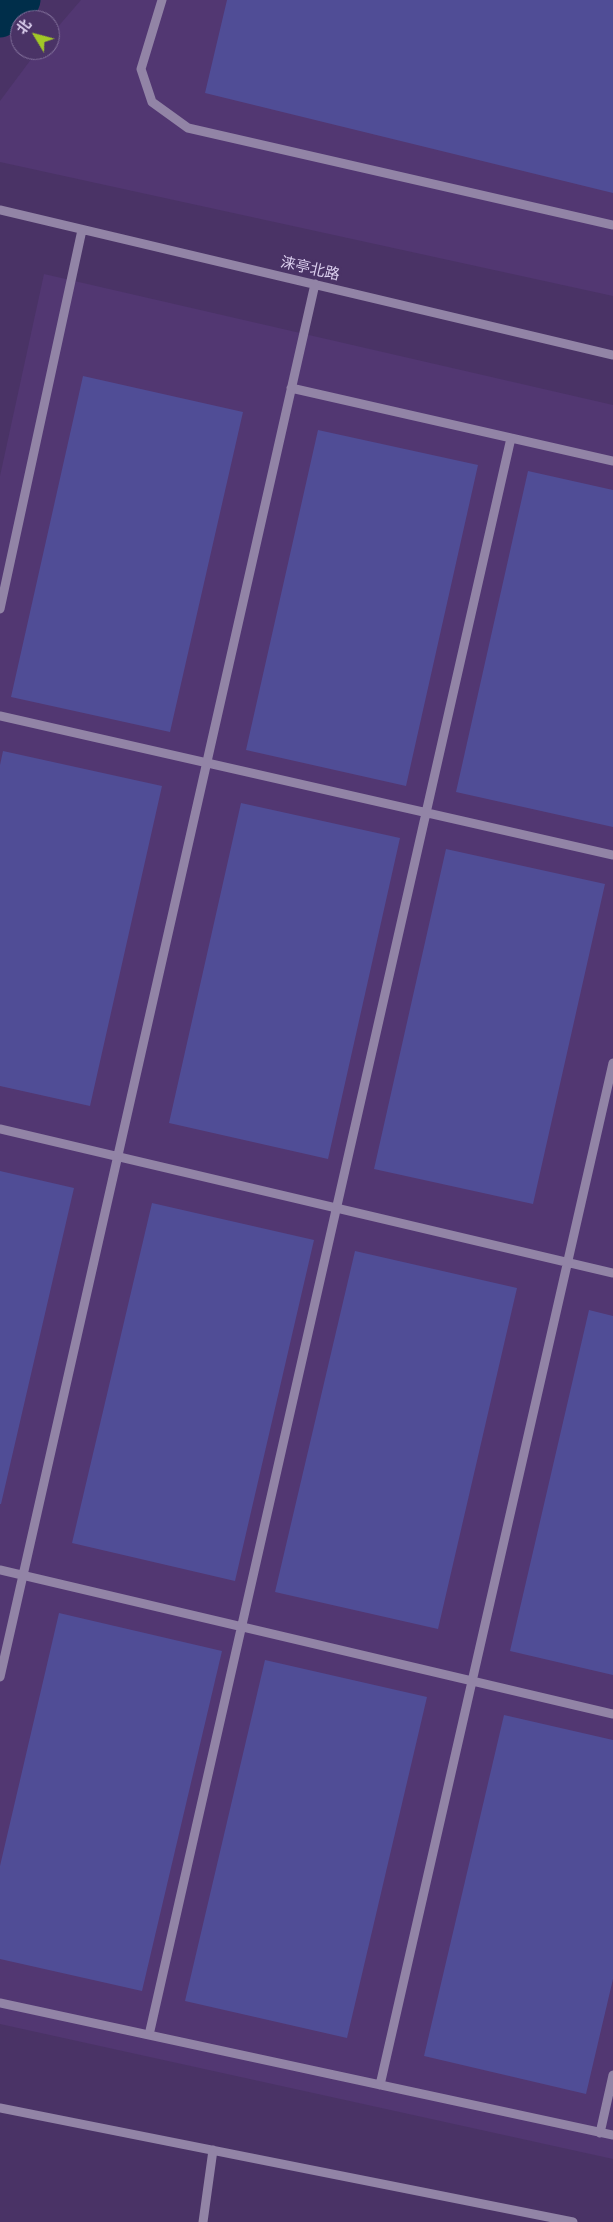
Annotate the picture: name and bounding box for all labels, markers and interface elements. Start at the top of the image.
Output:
north arrow [10,10,60,60]
text: 北 [12,15,35,38]
street label: 涞亭北路 [279,253,341,285]

